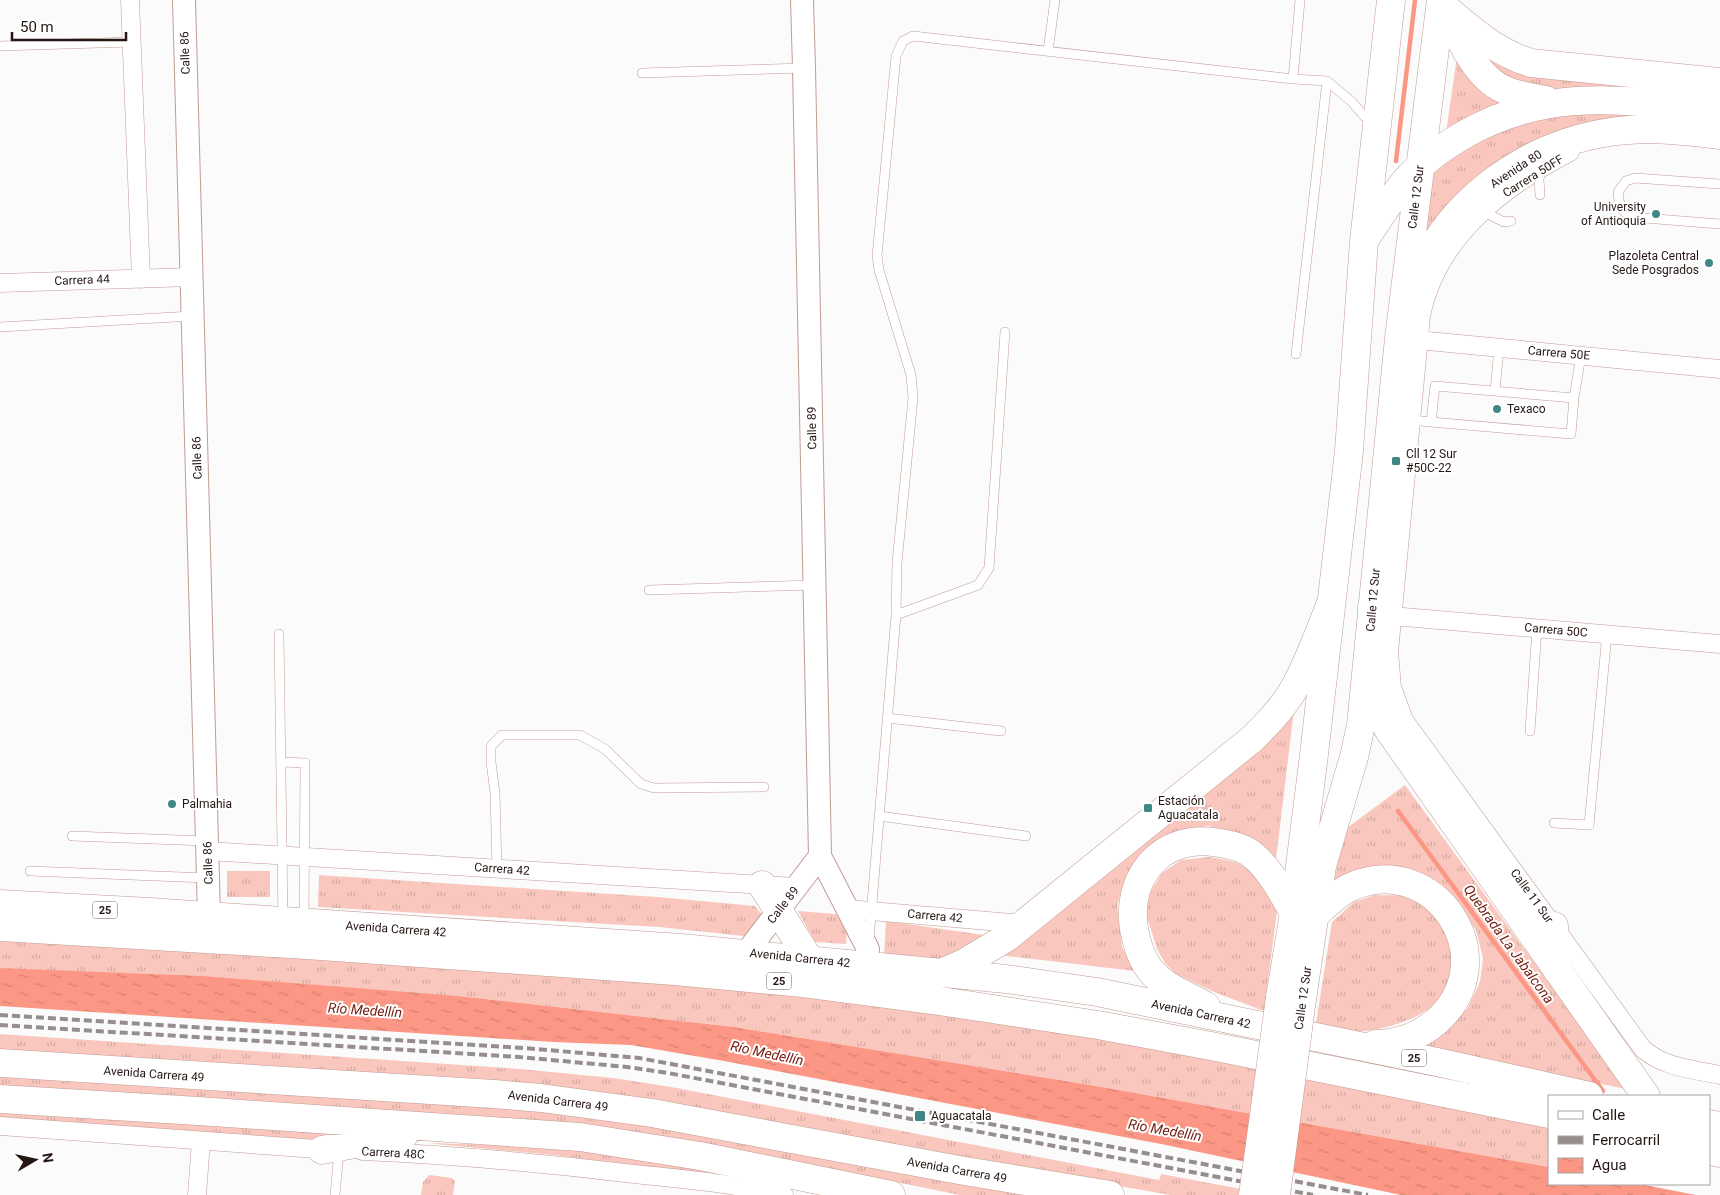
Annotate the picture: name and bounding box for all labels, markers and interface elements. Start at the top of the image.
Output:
scale bar [12,10,126,42]
text: 50 m [20,18,54,36]
street label: Calle 86 [177,31,193,75]
street label: Avenida 80 [1487,147,1545,191]
street label: Carrera 50FF [1500,152,1566,200]
street label: Calle 12 Sur [1405,164,1427,230]
place label: University of Antioquia [1581,200,1646,228]
marker: University of Antioquia [1650,208,1662,220]
place label: Plazoleta Central Sede Posgrados [1609,249,1699,277]
marker: Plazoleta Central Sede Posgrados [1703,257,1715,269]
street label: Carrera 44 [54,272,110,288]
street label: Carrera 50E [1527,343,1591,363]
place label: Texaco [1507,402,1546,416]
marker: Texaco [1491,403,1503,415]
street label: Calle 89 [805,406,819,450]
street label: Calle 86 [189,436,205,480]
place label: Cll 12 Sur #50C-22 [1406,447,1457,475]
marker: Cll 12 Sur #50C-22 [1390,455,1402,467]
street label: Calle 12 Sur [1363,568,1383,632]
street label: Carrera 50C [1524,620,1588,640]
place label: Estación Aguacatala [1158,794,1218,822]
place label: Palmahia [182,797,232,811]
marker: Palmahia [166,798,178,810]
marker: Estación Aguacatala [1142,802,1154,814]
street label: Calle 86 [200,841,216,885]
street label: Carrera 42 [474,860,530,878]
street label: Calle 11 Sur [1508,866,1556,926]
water label: Quebrada La Jabalcona [1461,881,1557,1007]
street label: Calle 89 [764,884,802,926]
road number: 25 [92,902,118,918]
street label: Carrera 42 [907,907,964,925]
street label: Avenida Carrera 42 [345,918,447,940]
street label: Avenida Carrera 42 [749,946,851,970]
street label: Calle 12 Sur [1292,965,1314,1031]
road number: 25 [766,972,792,989]
street label: Avenida Carrera 42 [1150,997,1252,1031]
water label: Río Medellín [327,999,403,1021]
water label: Río Medellín [729,1037,805,1069]
road number: 25 [1402,1050,1426,1066]
street label: Avenida Carrera 49 [103,1063,205,1085]
street label: Avenida Carrera 49 [507,1088,609,1114]
legend [1548,1095,1710,1185]
text: Calle [1592,1106,1625,1124]
marker: Aguacatala [913,1109,927,1123]
place label: Aguacatala [931,1109,991,1123]
water label: Río Medellín [1127,1116,1203,1144]
text: Ferrocarril [1592,1131,1660,1149]
north arrow [10,1135,60,1185]
street label: Carrera 48C [361,1144,425,1162]
text: N [39,1152,57,1164]
street label: Avenida Carrera 49 [906,1154,1008,1186]
text: Agua [1592,1156,1627,1174]

